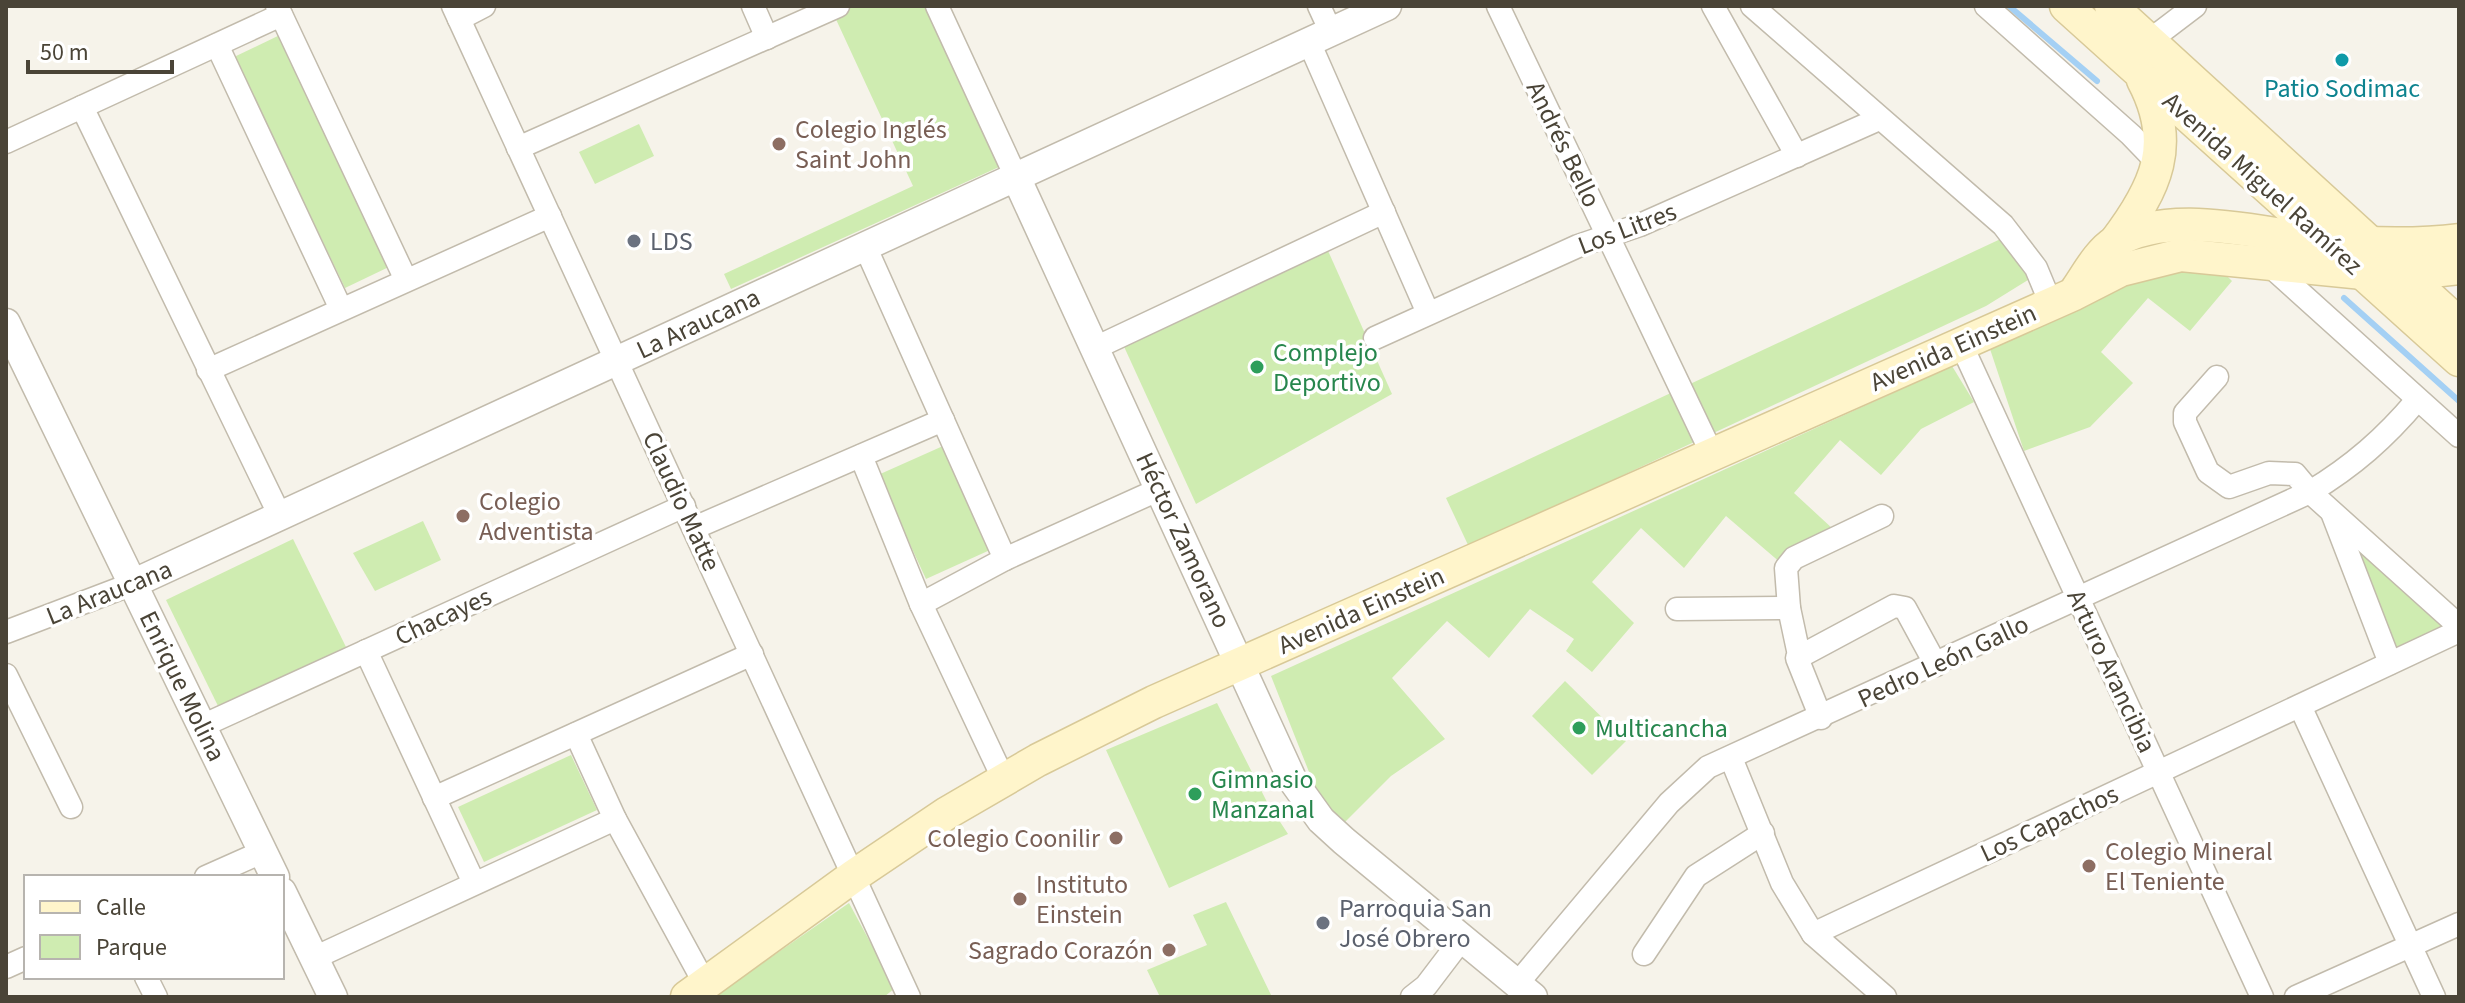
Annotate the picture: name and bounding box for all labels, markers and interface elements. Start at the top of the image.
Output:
scale bar [28,24,172,74]
text: 50 m [40,35,89,70]
marker: Patio Sodimac [2333,51,2351,69]
place label: Patio Sodimac [2264,70,2420,107]
street label: Andrés Bello [1517,75,1610,213]
street label: Avenida Miguel Ramírez [2154,83,2371,283]
place label: Colegio Inglés Saint John [795,111,947,178]
marker: Colegio Inglés Saint John [770,135,788,153]
street label: Los Litres [1573,193,1682,264]
place label: LDS [650,223,693,260]
marker: LDS [625,232,643,250]
street label: La Araucana [630,279,766,368]
street label: Avenida Einstein [1864,294,2042,401]
place label: Complejo Deportivo [1273,334,1381,401]
marker: Complejo Deportivo [1248,358,1266,376]
street label: Claudio Matte [633,425,730,577]
street label: Héctor Zamorano [1127,446,1241,634]
place label: Colegio Adventista [479,483,594,550]
marker: Colegio Adventista [454,507,472,525]
street label: La Araucana [41,550,178,634]
street label: Avenida Einstein [1272,557,1450,664]
street label: Chacayes [389,578,498,655]
street label: Arturo Arancibia [2058,584,2166,759]
street label: Enrique Molina [130,605,235,768]
street label: Pedro León Gallo [1852,606,2035,717]
place label: Multicancha [1595,710,1728,747]
marker: Multicancha [1570,719,1588,737]
place label: Gimnasio Manzanal [1211,761,1315,828]
street label: Los Capachos [1974,775,2124,872]
marker: Gimnasio Manzanal [1186,785,1204,803]
place label: Colegio Coonilir [927,820,1101,857]
marker: Colegio Coonilir [1107,829,1125,847]
place label: Colegio Mineral El Teniente [2105,833,2273,900]
marker: Colegio Mineral El Teniente [2080,857,2098,875]
place label: Instituto Einstein [1036,866,1128,933]
legend [24,875,284,979]
text: Calle [96,890,146,925]
marker: Instituto Einstein [1011,890,1029,908]
place label: Parroquia San José Obrero [1339,890,1492,957]
marker: Parroquia San José Obrero [1314,914,1332,932]
text: Parque [96,930,167,965]
place label: Sagrado Corazón [968,932,1153,969]
marker: Sagrado Corazón [1160,941,1178,959]

